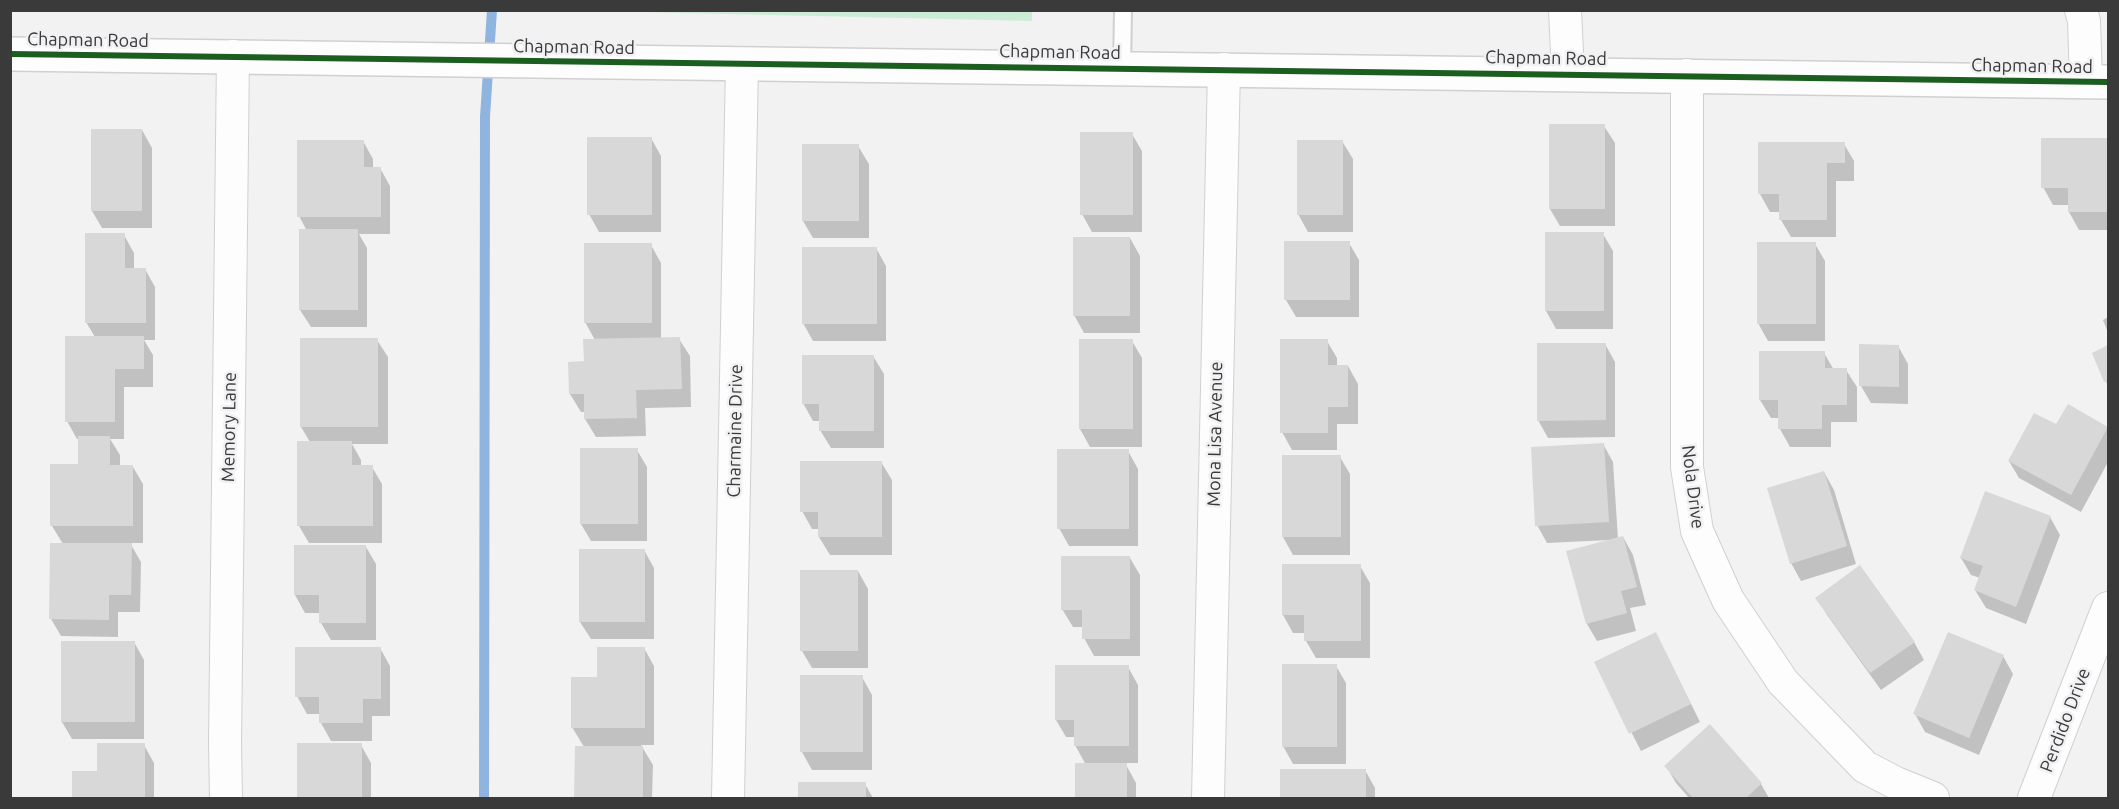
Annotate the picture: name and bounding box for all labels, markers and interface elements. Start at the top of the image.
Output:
street label: Chapman Road [27,28,149,52]
street label: Chapman Road [513,35,635,59]
street label: Chapman Road [999,40,1121,64]
street label: Chapman Road [1485,46,1607,70]
street label: Chapman Road [1971,54,2093,78]
street label: Mona Lisa Avenue [1203,361,1227,507]
street label: Charmaine Drive [723,364,747,498]
street label: Memory Lane [217,372,241,482]
street label: Nola Drive [1677,444,1709,530]
street label: Perdido Drive [2035,665,2095,775]

